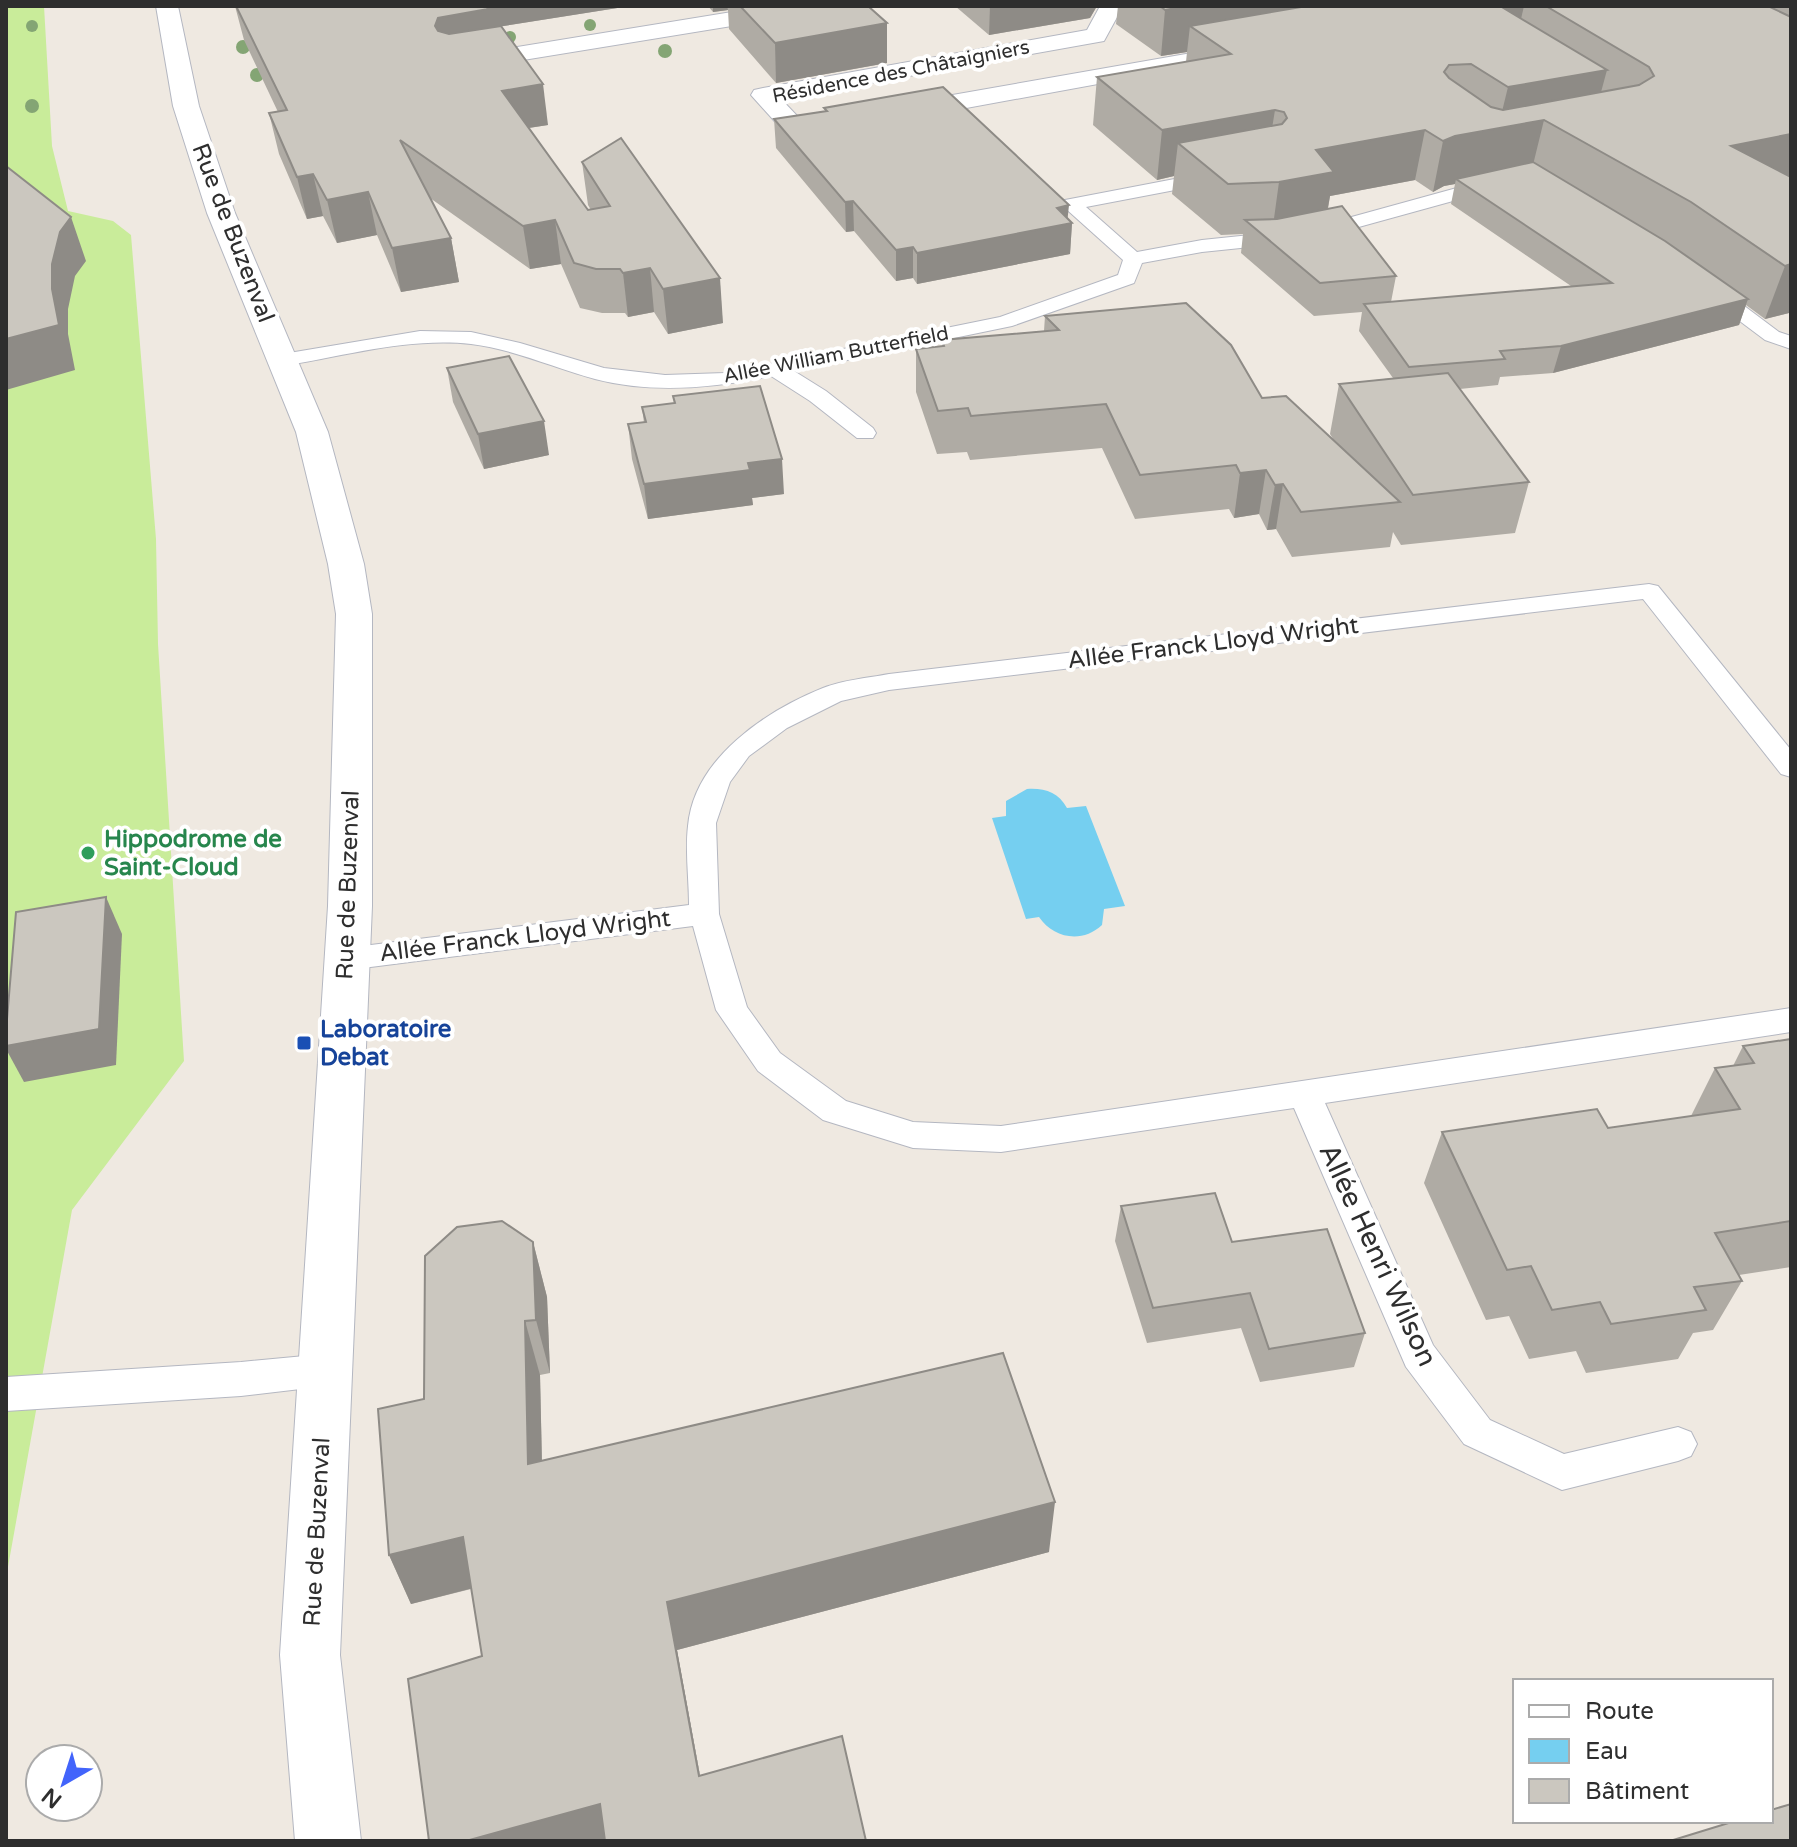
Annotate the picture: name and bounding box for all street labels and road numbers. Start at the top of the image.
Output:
street label: Résidence des Châtaigniers [770,35,1032,109]
street label: Rue de Buzenval [185,139,281,327]
street label: Allée William Butterfield [721,321,951,389]
street label: Allée Franck Lloyd Wright [1066,611,1360,675]
street label: Rue de Buzenval [330,790,366,980]
street label: Allée Franck Lloyd Wright [378,904,672,968]
street label: Allée Henri Wilson [1312,1138,1444,1372]
street label: Rue de Buzenval [298,1437,336,1627]

